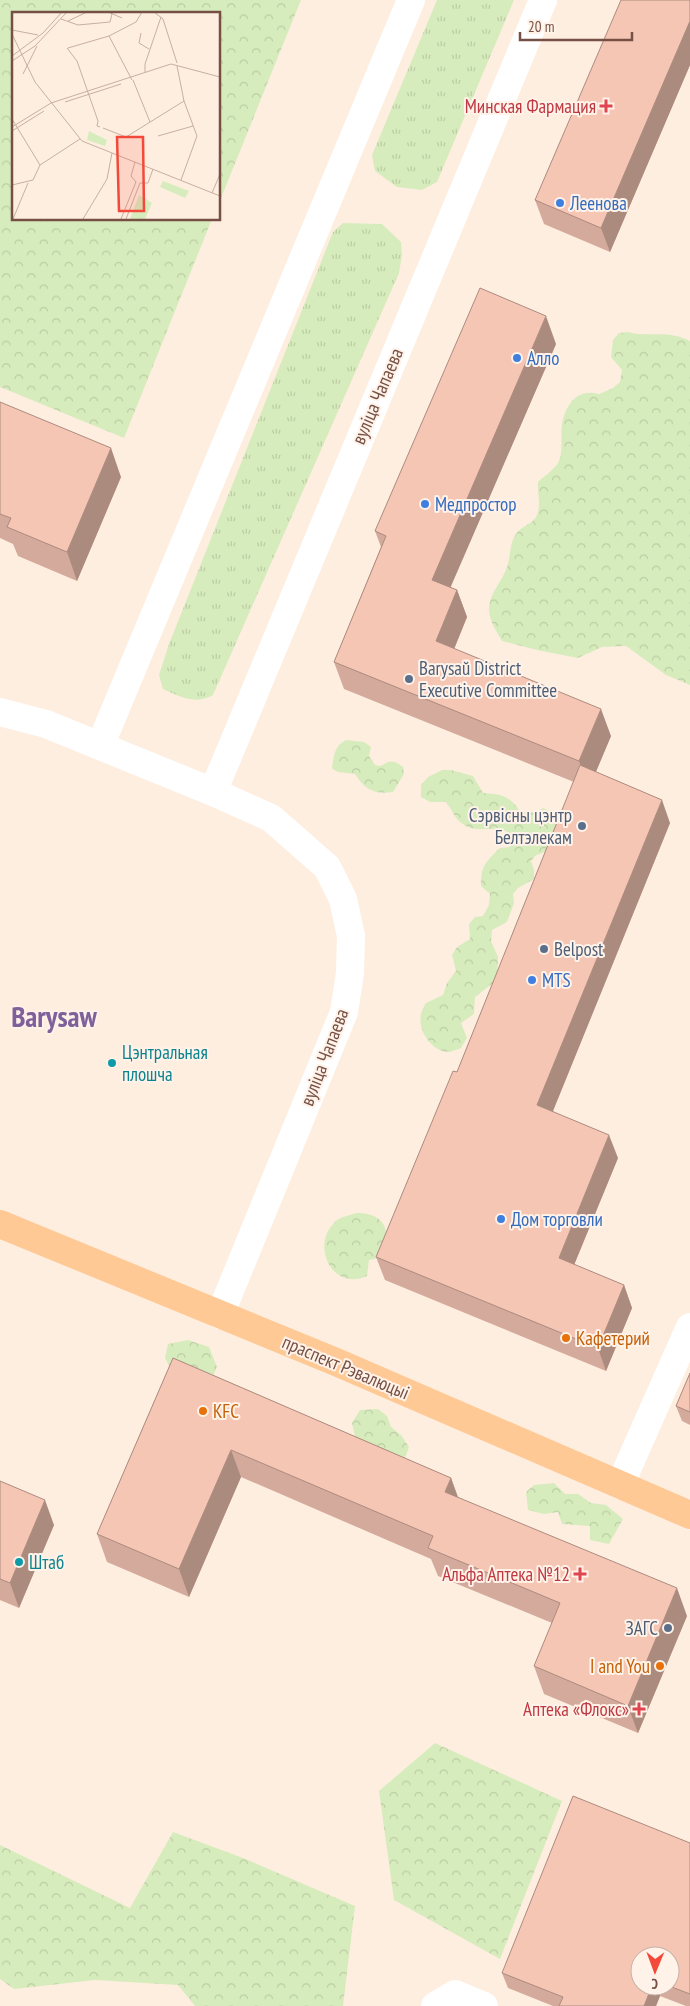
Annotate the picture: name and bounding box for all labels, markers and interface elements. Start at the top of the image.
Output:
scale bar [520,10,632,42]
inset map [12,12,220,220]
text: 20 m [528,17,554,36]
place label: Минская Фармация [465,94,596,118]
marker: Минская Фармация [600,100,612,112]
place label: Леенова [569,191,627,215]
marker: Леенова [554,197,566,209]
street label: вуліца Чапаева [346,344,408,448]
place label: Алло [527,346,560,370]
marker: Алло [511,352,523,364]
place label: Медпростор [435,492,517,516]
marker: Медпростор [419,498,431,510]
place label: Barysaŭ District Executive Committee [419,656,557,702]
marker: Barysaŭ District Executive Committee [403,673,415,685]
place label: Сэрвісны цэнтр Белтэлекам [469,803,572,849]
marker: Сэрвісны цэнтр Белтэлекам [576,820,588,832]
place label: Belpost [554,937,604,961]
marker: Belpost [538,943,550,955]
place label: MTS [542,968,571,992]
marker: MTS [526,974,538,986]
district label: Barysaw [11,997,98,1035]
street label: вуліца Чапаева [294,1005,354,1109]
place label: Цэнтральная плошча [122,1040,208,1086]
marker: Цэнтральная плошча [106,1057,118,1069]
place label: Дом торговли [511,1207,603,1231]
marker: Дом торговли [495,1213,507,1225]
place label: Кафетерий [576,1326,650,1350]
street label: праспект Рэвалюцыі [279,1329,413,1405]
marker: Кафетерий [560,1332,572,1344]
place label: KFC [213,1399,239,1423]
marker: KFC [197,1405,209,1417]
place label: Штаб [29,1550,64,1574]
marker: Штаб [13,1556,25,1568]
place label: Альфа Аптека №12 [442,1562,570,1586]
marker: Альфа Аптека №12 [574,1568,586,1580]
place label: ЗАГС [626,1616,658,1640]
marker: ЗАГС [662,1622,674,1634]
place label: I and You [590,1654,650,1678]
marker: I and You [654,1660,666,1672]
place label: Аптека «Флокс» [523,1697,629,1721]
marker: Аптека «Флокс» [633,1703,645,1715]
north arrow [630,1946,680,1996]
text: С [651,1975,658,1993]

